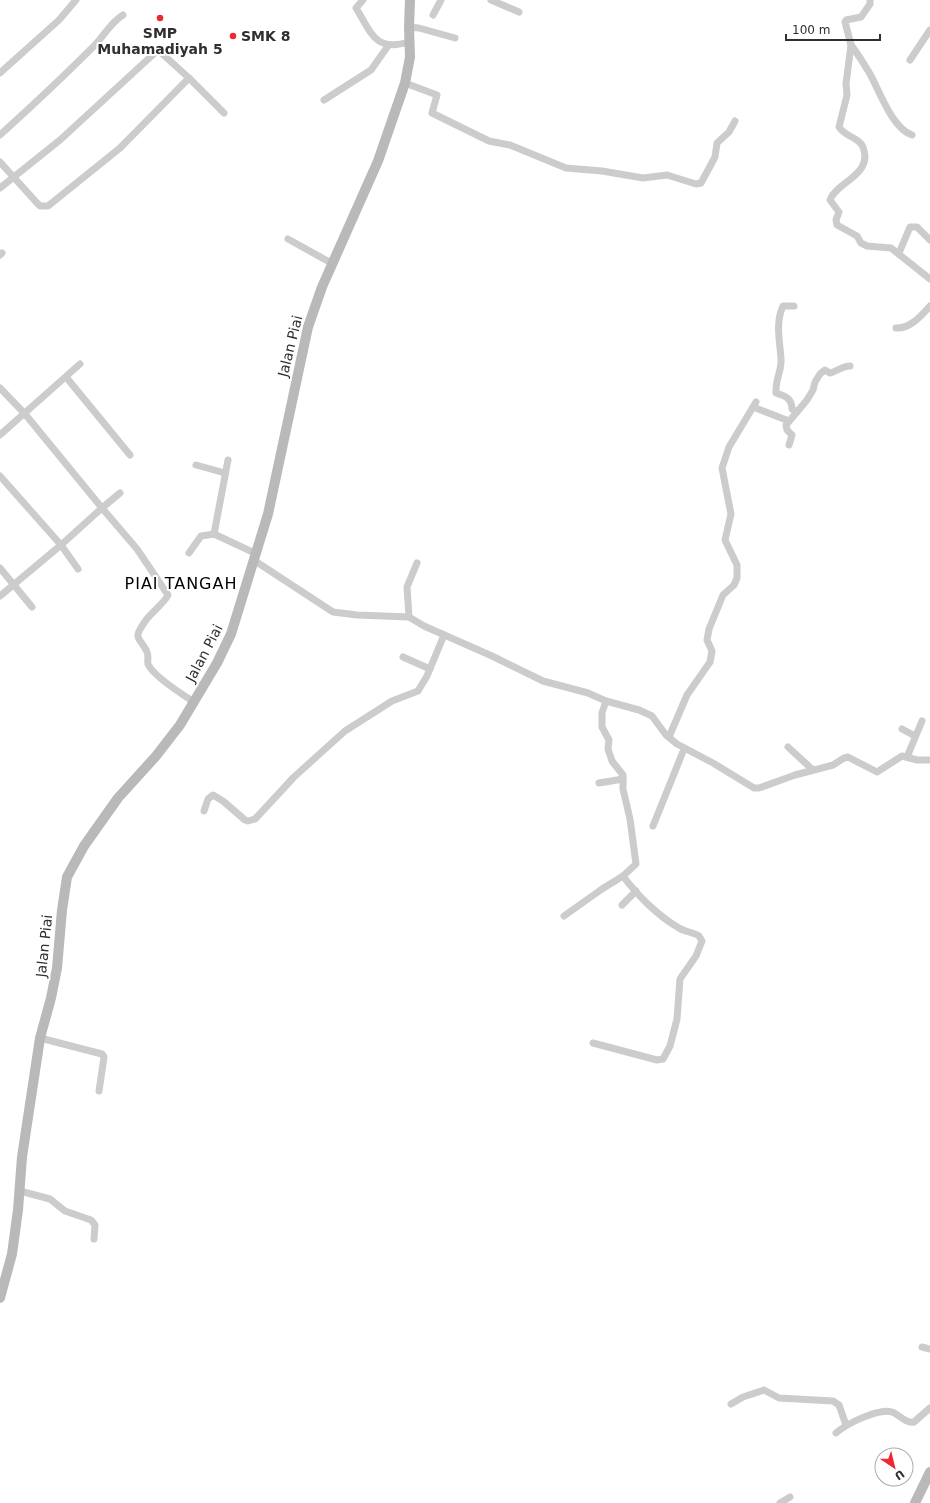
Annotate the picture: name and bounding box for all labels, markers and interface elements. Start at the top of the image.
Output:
marker: SMP Muhamadiyah 5 [155,13,165,23]
scale bar [786,16,880,42]
text: 100 m [792,23,830,37]
place label: SMP Muhamadiyah 5 [97,25,223,57]
place label: SMK 8 [241,28,290,44]
marker: SMK 8 [228,31,238,41]
street label: Jalan Piai [274,314,305,379]
district label: PIAI TANGAH [125,574,237,593]
street label: Jalan Piai [182,621,226,685]
street label: Jalan Piai [33,914,55,979]
north arrow [874,1447,914,1487]
text: U [892,1467,907,1483]

